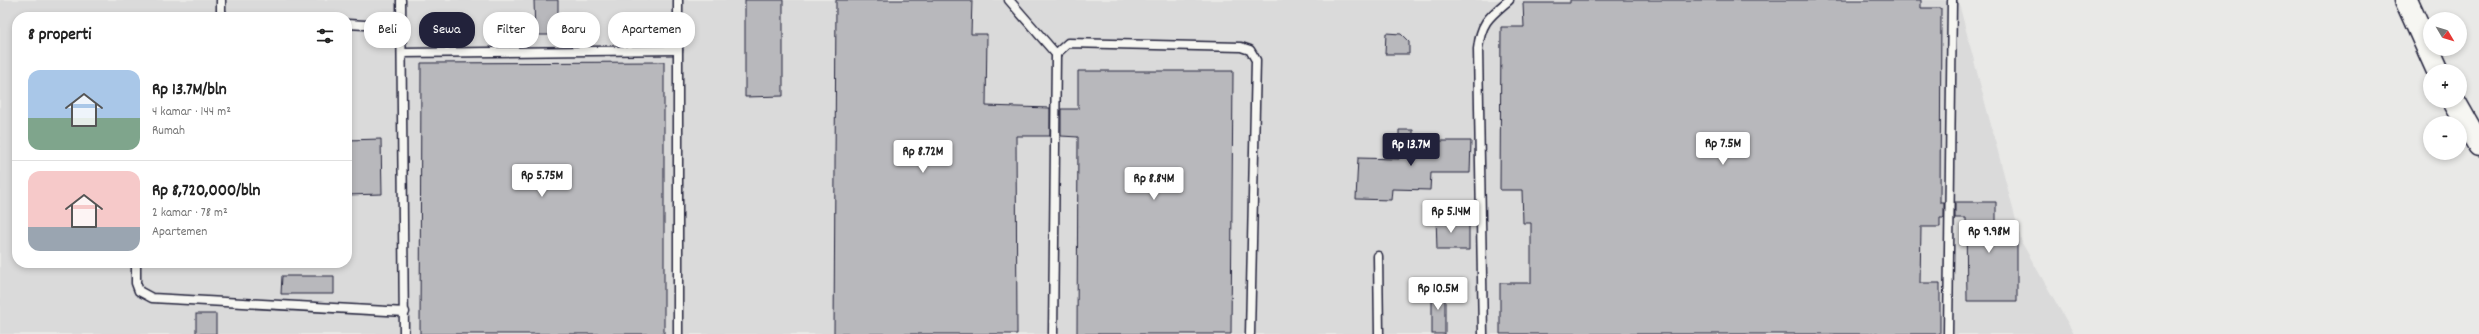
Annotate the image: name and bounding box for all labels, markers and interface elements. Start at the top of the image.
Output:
chip: Beli [364,12,411,48]
chip: Sewa [419,12,475,48]
chip: Filter [483,12,539,48]
chip: Baru [547,12,600,48]
chip: Apartemen [608,12,695,48]
north arrow [2423,12,2467,56]
map controls [2423,12,2467,160]
text: 8 properti [28,24,91,48]
icon: filters [314,25,336,47]
button: + [2423,64,2467,108]
text: Rp 13.7M/bln [152,79,227,103]
icon: home [60,86,108,134]
text: 4 kamar · 144 m² [152,103,231,122]
button: − [2423,116,2467,160]
text: Rumah [152,122,185,141]
pin: Rp 7.5M [1686,132,1760,166]
pin: Rp 13.7M [1370,133,1452,167]
text: Rp 7.5M [1705,135,1741,154]
text: Rp 13.7M [1392,136,1430,155]
pin: Rp 8.72M [882,140,964,174]
text: Rp 8.72M [903,143,943,162]
pin: Rp 5.75M [501,164,583,198]
text: Rp 5.75M [521,167,563,186]
pin: Rp 8.84M [1113,167,1195,201]
text: Rp 8.84M [1134,170,1174,189]
text: Rp 8,720,000/bln [152,180,260,204]
icon: home [60,187,108,235]
pin: Rp 5.14M [1410,200,1492,234]
text: Rp 5.14M [1431,203,1471,222]
text: 2 kamar · 78 m² [152,204,228,223]
pin: Rp 9.98M [1948,220,2030,254]
text: Apartemen [152,223,207,242]
text: Rp 9.98M [1968,223,2010,242]
pin: Rp 10.5M [1397,277,1479,311]
text: Rp 10.5M [1417,280,1459,299]

